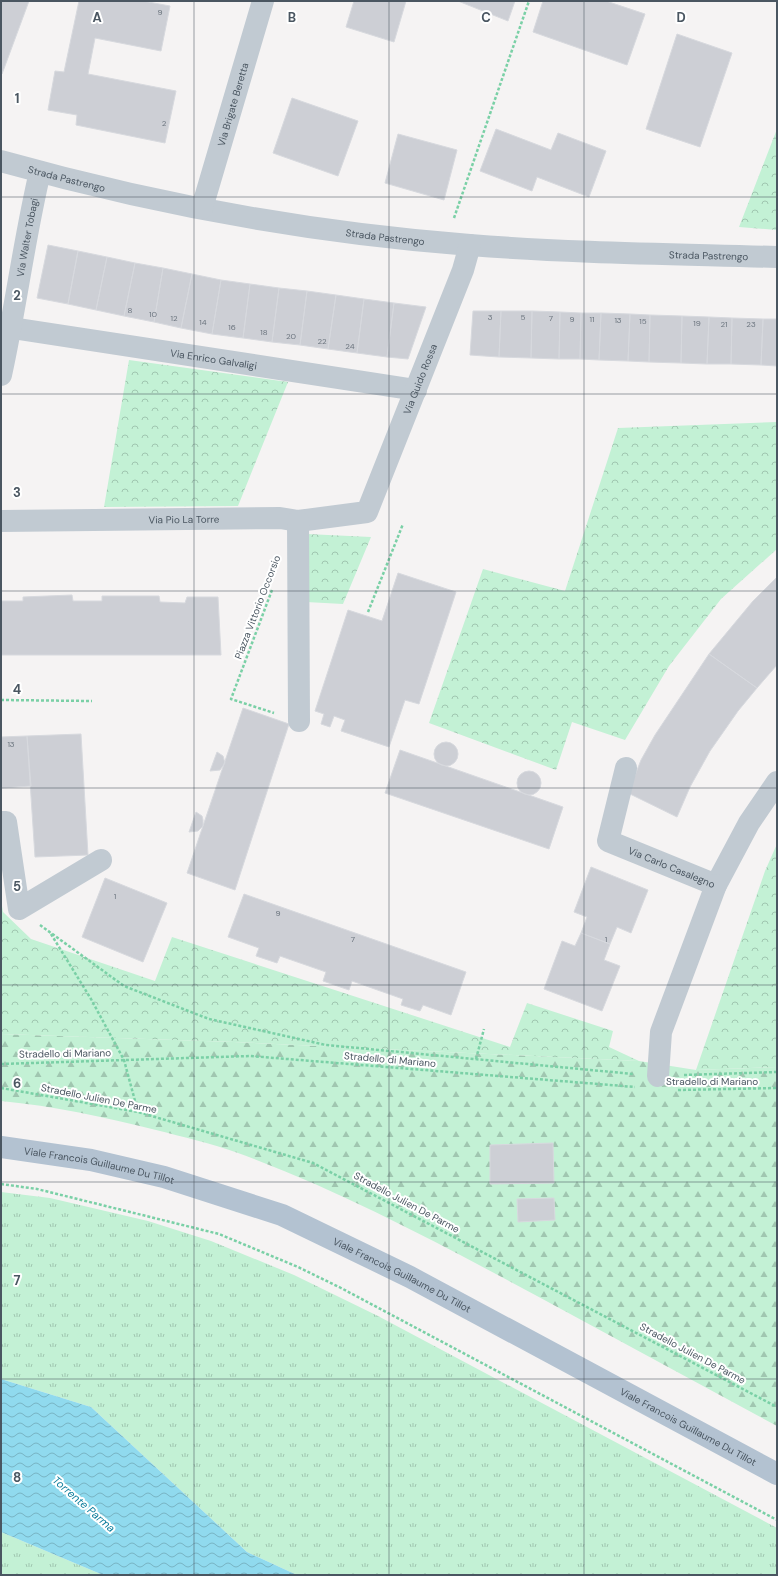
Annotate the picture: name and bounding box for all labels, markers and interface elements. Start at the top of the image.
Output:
house number: 9 [157,7,163,17]
text: A [92,9,102,26]
text: B [288,9,296,26]
text: C [481,9,491,26]
text: D [676,9,686,26]
street label: Via Brigate Beretta [215,61,251,148]
text: 1 [15,90,19,107]
house number: 2 [162,118,167,128]
street label: Strada Pastrengo [26,163,107,195]
street label: Via Walter Tobagi [14,197,41,278]
street label: Strada Pastrengo [345,226,425,248]
street label: Strada Pastrengo [669,248,748,263]
text: 2 [13,287,21,304]
house number: 8 [128,305,133,315]
house number: 10 [149,309,158,319]
house number: 3 [488,312,493,322]
house number: 5 [521,312,526,322]
house number: 12 [170,313,178,323]
house number: 7 [549,313,553,323]
house number: 9 [569,314,575,324]
house number: 11 [590,314,595,324]
house number: 13 [614,315,622,325]
house number: 15 [639,316,647,326]
house number: 14 [199,317,207,327]
house number: 19 [693,318,701,328]
house number: 21 [720,319,728,329]
house number: 23 [746,319,756,329]
house number: 16 [228,322,236,332]
house number: 18 [260,327,268,337]
house number: 20 [286,331,297,341]
house number: 22 [317,336,327,346]
house number: 24 [345,341,355,351]
street label: Via Guido Rossa [400,342,440,416]
street label: Via Enrico Galvaligi [169,346,258,373]
text: 3 [13,484,21,501]
street label: Via Pio La Torre [148,513,220,526]
street label: Piazza Vittorio Occorsio [232,553,283,661]
text: 4 [13,681,21,698]
house number: 13 [7,739,15,749]
street label: Via Carlo Casalegno [626,844,717,891]
text: 5 [13,878,21,895]
house number: 1 [114,891,116,901]
house number: 9 [275,908,281,918]
house number: 7 [351,934,355,944]
house number: 1 [605,934,607,944]
street label: Stradello di Mariano [19,1046,111,1061]
street label: Stradello di Mariano [343,1049,437,1070]
text: 6 [13,1075,21,1092]
street label: Stradello di Mariano [666,1075,758,1088]
street label: Stradello Julien De Parme [40,1081,158,1116]
street label: Viale Francois Guillaume Du Tillot [23,1144,176,1187]
street label: Stradello Julien De Parme [352,1169,462,1236]
street label: Viale Francois Guillaume Du Tillot [331,1235,473,1316]
text: 7 [14,1272,21,1289]
street label: Stradello Julien De Parme [638,1320,748,1387]
street label: Viale Francois Guillaume Du Tillot [617,1385,759,1469]
text: 8 [13,1469,21,1486]
water label: Torrente Parma [50,1473,118,1535]

